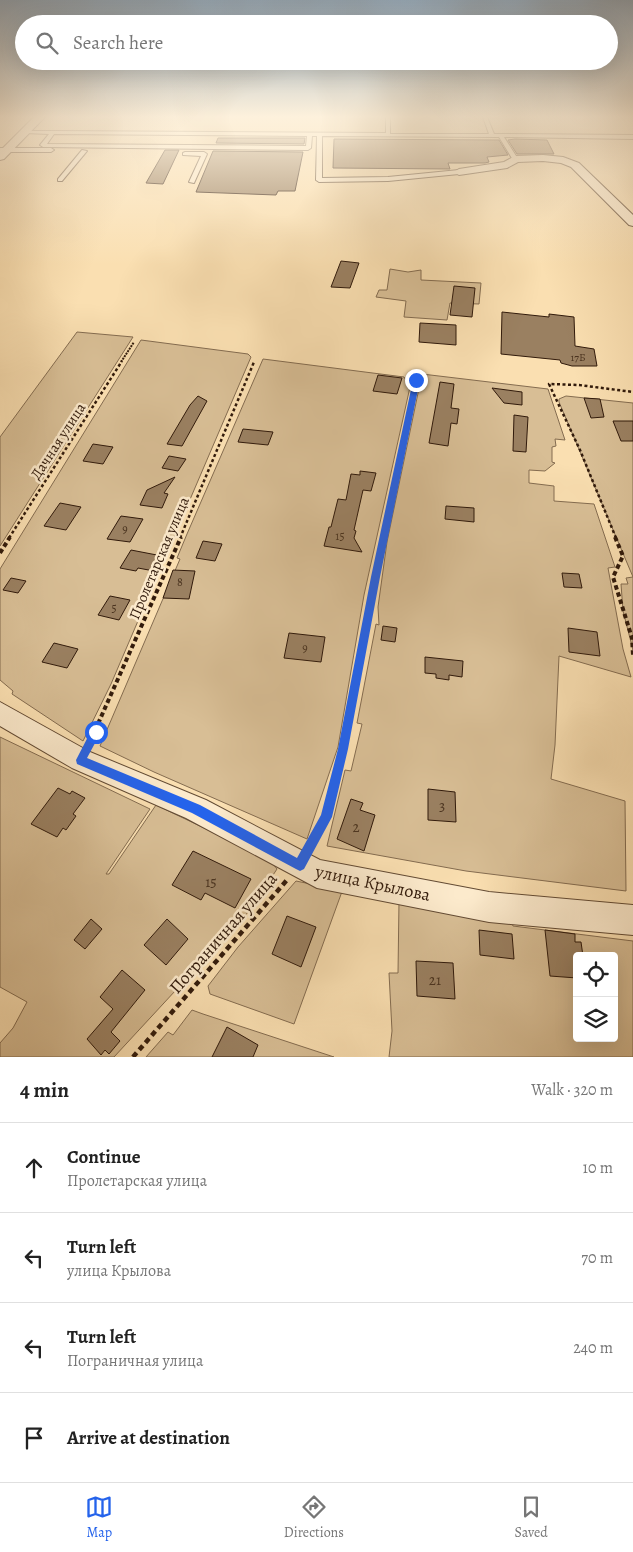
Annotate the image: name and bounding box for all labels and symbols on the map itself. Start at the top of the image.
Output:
house number: 17Б [571,350,585,365]
route end [405,369,428,392]
street label: Дачная улица [26,399,90,483]
street label: Пролетарская улица [124,494,194,622]
house number: 9 [122,521,128,537]
house number: 15 [335,528,345,544]
house number: 8 [177,574,183,590]
house number: 5 [111,600,117,616]
house number: 9 [302,640,308,656]
route start [85,721,108,744]
house number: 3 [439,796,445,816]
house number: 2 [352,817,360,837]
street label: улица Крылова [312,859,433,907]
street label: Пограничная улица [164,867,283,999]
house number: 15 [205,872,217,892]
house number: 21 [429,970,441,990]

